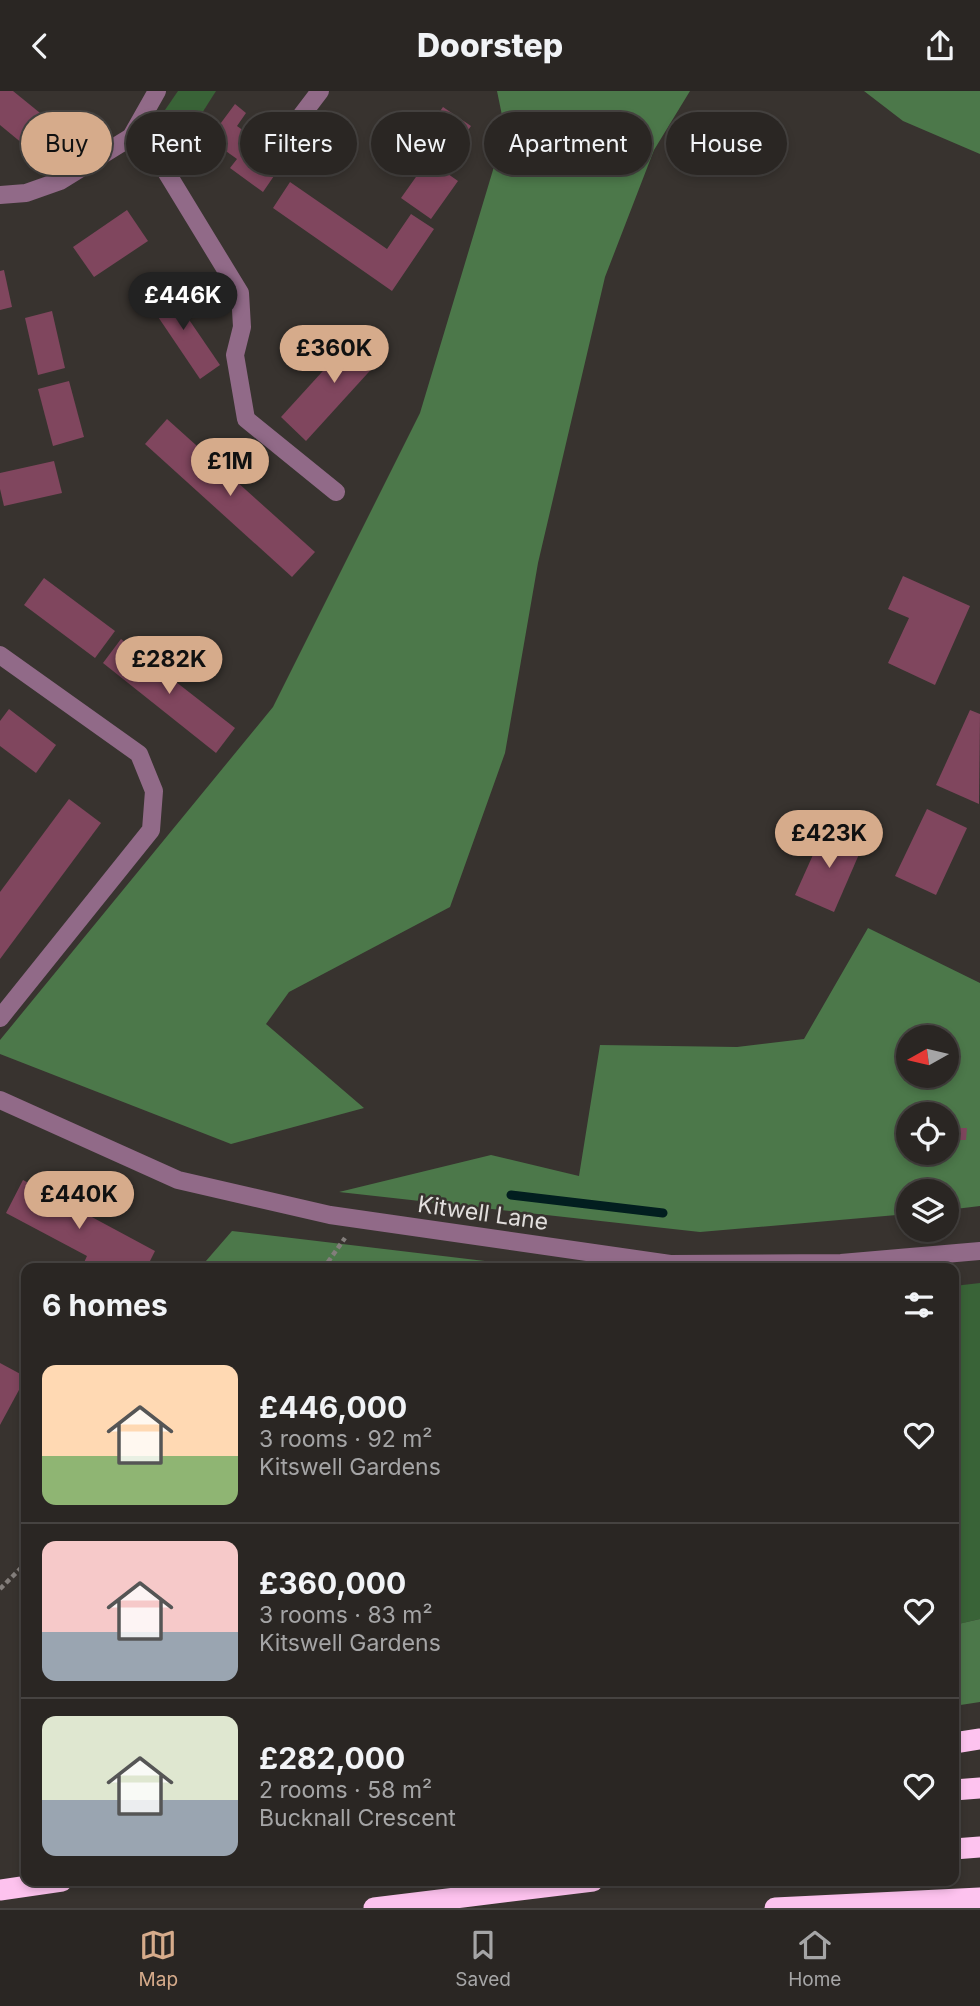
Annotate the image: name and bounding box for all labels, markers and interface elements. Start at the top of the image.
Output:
text: Doorstep [417,26,563,65]
icon: back [21,27,59,65]
icon: share [921,27,959,65]
chip: Buy [21,112,112,175]
chip: Rent [126,112,226,175]
chip: Filters [240,112,357,175]
chip: New [371,112,470,175]
chip: Apartment [484,112,652,175]
chip: House [666,112,787,175]
pin: £446K [134,273,232,332]
text: £446K [144,281,222,309]
pin: £360K [285,325,383,385]
text: £360K [296,334,372,362]
pin: £1M [196,439,264,498]
text: £1M [207,447,253,475]
pin: £282K [120,637,218,696]
text: £282K [131,645,207,673]
pin: £423K [780,811,878,870]
text: £423K [791,819,867,847]
north arrow [896,1025,959,1089]
map controls [896,1025,959,1242]
button: locate [896,1102,959,1165]
pin: £440K [30,1171,128,1231]
button: layers [896,1179,959,1242]
text: £440K [40,1180,118,1208]
street label: Kitwell Lane [416,1190,550,1236]
icon: filters [900,1286,938,1324]
text: 6 homes [42,1287,168,1323]
text: £446,000 [259,1389,407,1425]
icon: home [98,1393,182,1477]
icon: heart [900,1416,938,1454]
text: 3 rooms · 92 m² [259,1425,432,1453]
text: Kitswell Gardens [259,1453,441,1481]
text: £360,000 [259,1565,406,1601]
icon: home [98,1569,182,1653]
icon: heart [900,1592,938,1630]
text: 3 rooms · 83 m² [259,1601,433,1629]
text: Kitswell Gardens [259,1629,441,1657]
text: £282,000 [259,1740,405,1776]
icon: home [98,1744,182,1828]
icon: heart [900,1767,938,1805]
text: 2 rooms · 58 m² [259,1776,432,1804]
text: Bucknall Crescent [259,1804,456,1832]
tab: Map [139,1926,178,1991]
tab: Saved [455,1926,511,1991]
tab: Home [788,1926,841,1991]

